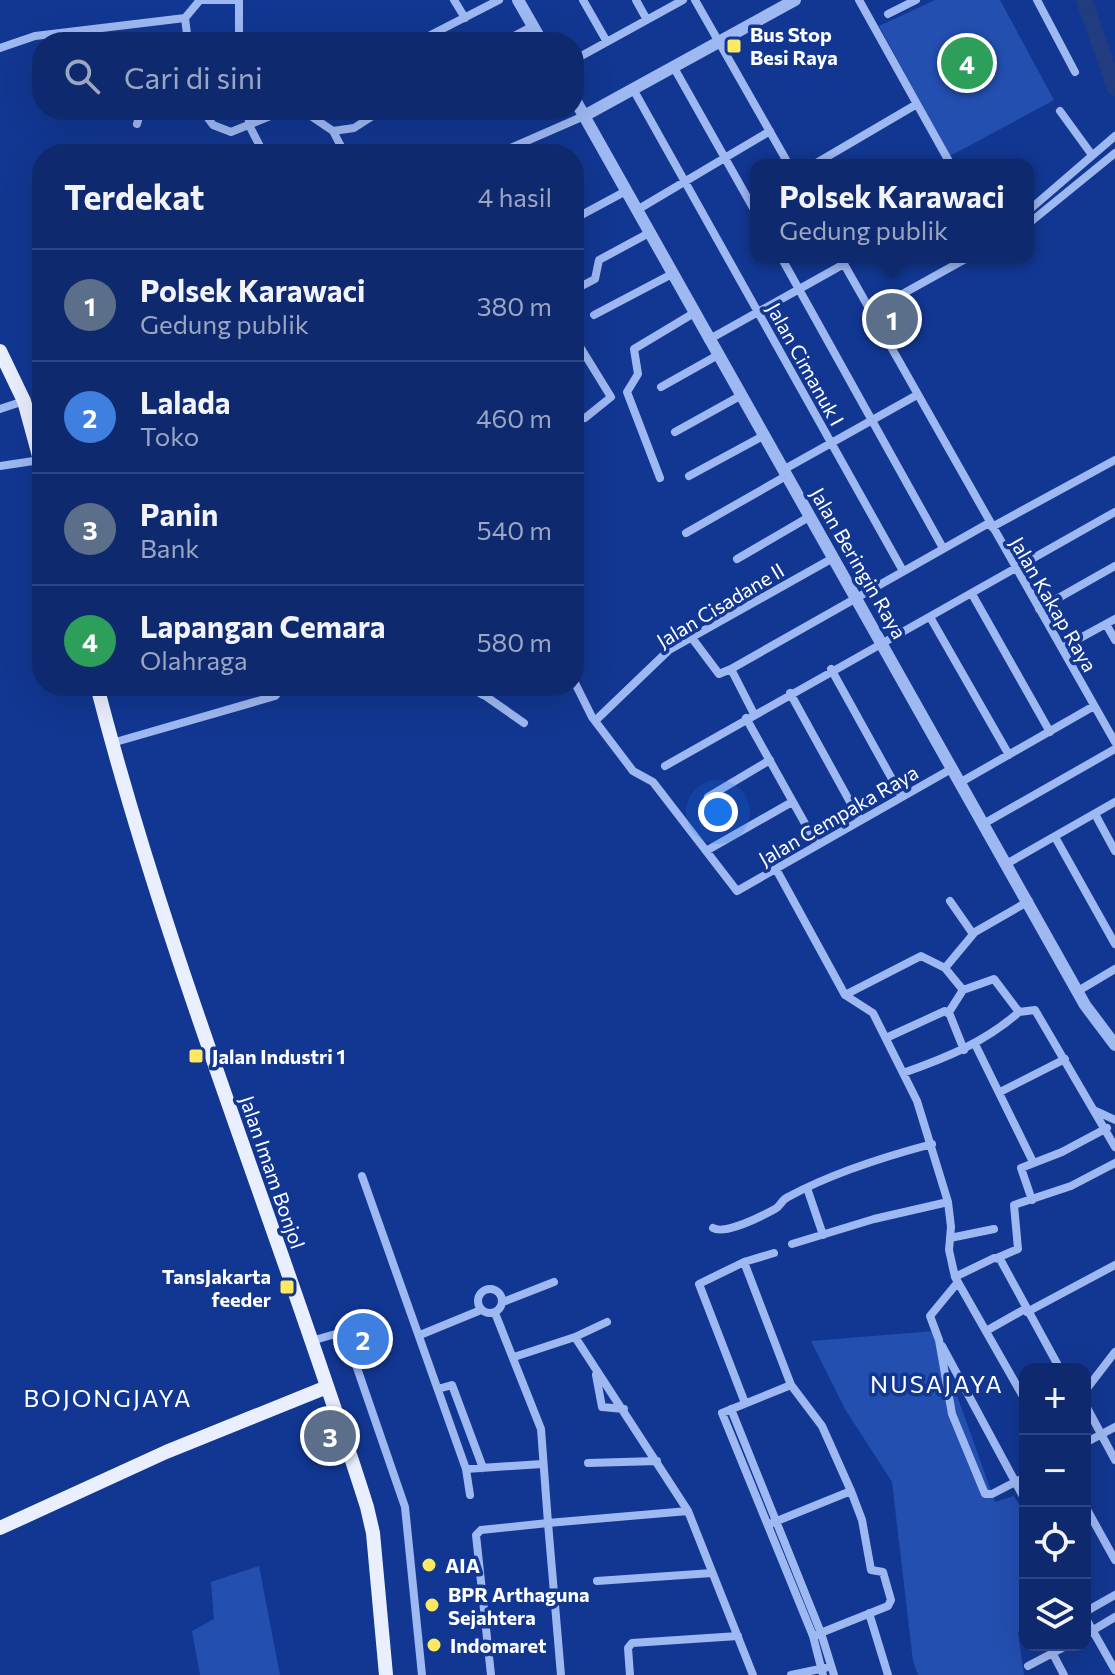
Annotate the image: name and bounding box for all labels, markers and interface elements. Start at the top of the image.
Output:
place label: Bus Stop Besi Raya [750,22,838,69]
search box [32,32,584,120]
pin: 4 [941,33,993,93]
marker: Bus Stop Besi Raya [725,37,743,55]
icon: search [60,54,104,98]
text: Cari di sini [124,58,263,95]
popup [750,159,1034,263]
text: Terdekat [64,175,205,217]
text: Polsek Karawaci [779,177,1005,214]
text: 4 hasil [478,181,552,212]
text: Gedung publik [779,214,948,245]
text: Polsek Karawaci [140,271,365,308]
pin: 1 [866,289,918,349]
text: 1 [84,290,96,321]
text: 380 m [477,290,552,321]
street label: Jalan Cimanuk I [762,298,850,430]
text: Gedung publik [140,308,309,339]
text: Lalada [140,383,231,420]
text: 2 [83,402,97,433]
text: 460 m [476,402,552,433]
text: Toko [140,420,199,451]
street label: Jalan Beringin Raya [806,483,912,643]
text: Panin [140,495,218,532]
text: 3 [82,514,98,545]
text: 540 m [477,514,552,545]
text: Bank [140,532,199,563]
street label: Jalan Kakap Raya [1006,532,1102,676]
street label: Jalan Cisadane II [652,557,788,653]
text: Lapangan Cemara [140,607,386,644]
text: 4 [82,626,98,657]
text: 580 m [477,626,552,657]
text: Olahraga [140,644,248,675]
street label: Jalan Cempaka Raya [754,760,922,870]
your location [698,792,738,832]
place label: Jalan Industri 1 [212,1044,346,1068]
marker: Jalan Industri 1 [187,1047,205,1065]
street label: Jalan Imam Bonjol [236,1092,310,1252]
place label: TansJakarta feeder [162,1264,271,1311]
marker: TansJakarta feeder [278,1278,296,1296]
pin: 2 [337,1309,389,1369]
map controls [1019,1363,1091,1651]
button: + [1019,1363,1091,1435]
district label: NUSAJAYA [870,1369,1004,1398]
district label: BOJONGJAYA [24,1383,192,1412]
pin: 3 [304,1406,356,1466]
button: − [1019,1435,1091,1507]
button: locate [1019,1507,1091,1579]
place label: AIA [445,1553,480,1577]
marker: AIA [420,1556,438,1574]
button: layers [1019,1579,1091,1651]
place label: BPR Arthaguna Sejahtera [448,1582,590,1629]
marker: BPR Arthaguna Sejahtera [423,1596,441,1614]
place label: Indomaret [450,1633,546,1657]
marker: Indomaret [425,1636,443,1654]

